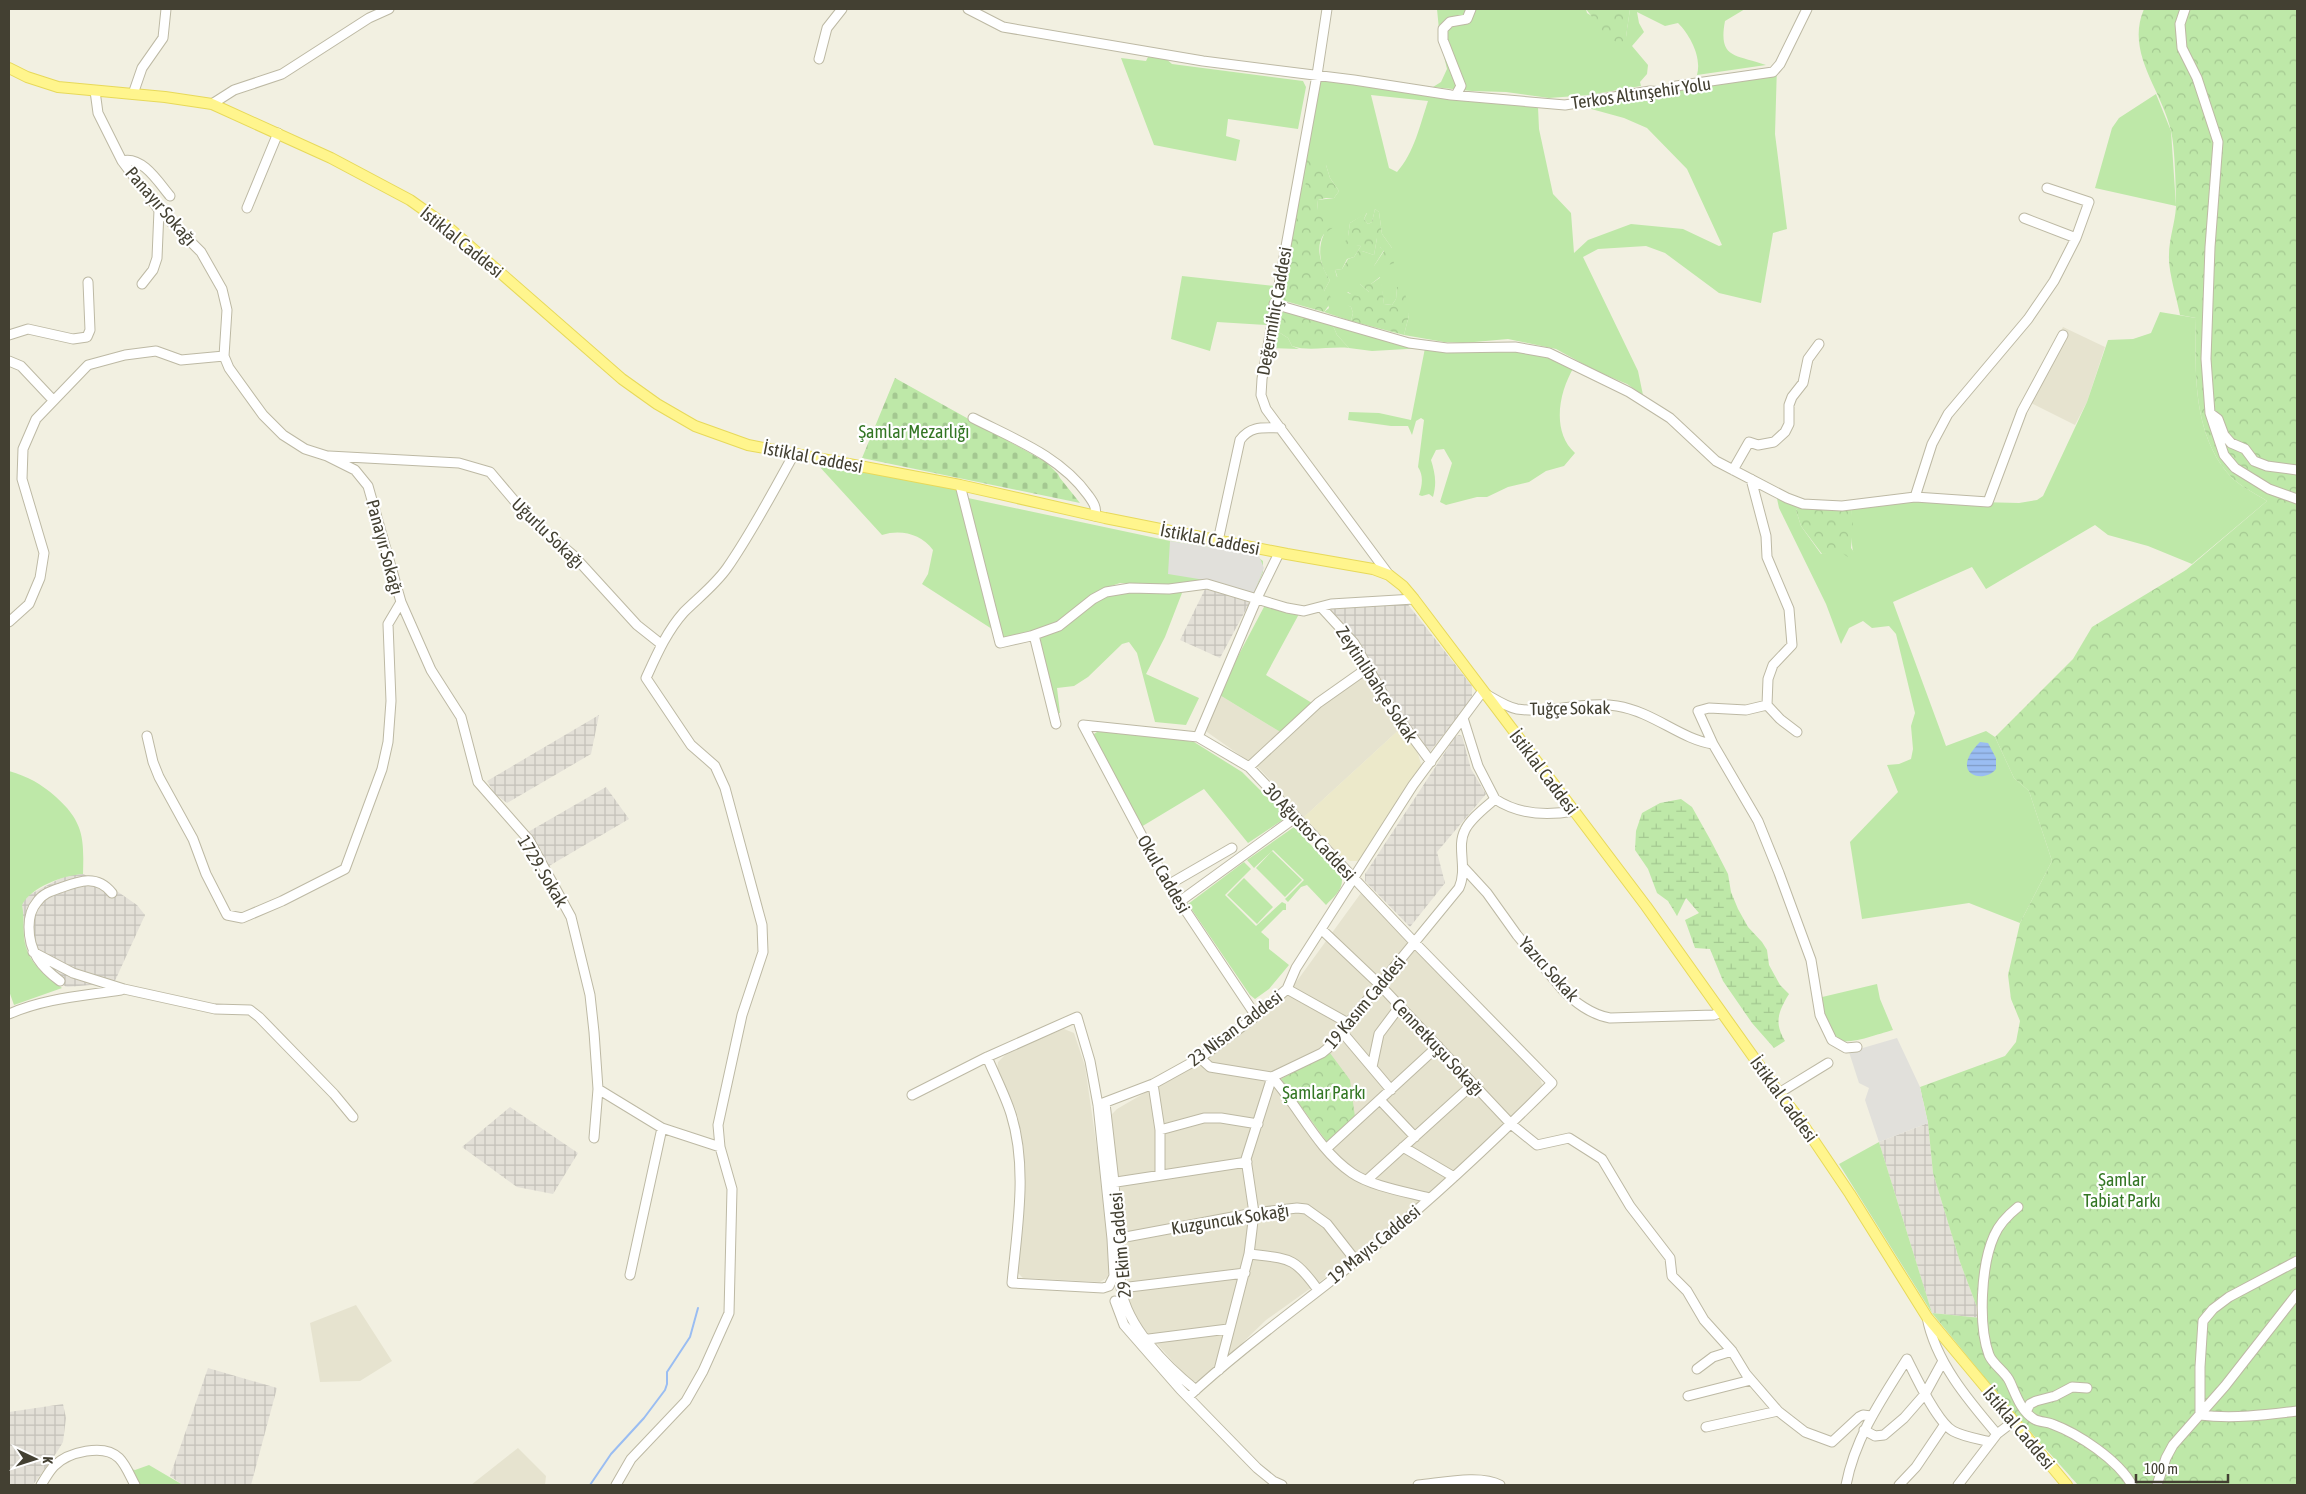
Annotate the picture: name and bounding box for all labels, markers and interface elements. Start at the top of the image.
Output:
street label: Terkos Altınşehir Yolu [1570,73,1712,113]
street label: Panayır Sokağı [121,162,201,250]
street label: İstiklal Caddesi [416,202,508,282]
street label: Değermihiç Caddesi [1252,245,1296,377]
park label: Şamlar Mezarlığı [859,421,970,442]
street label: İstiklal Caddesi [762,437,864,477]
street label: Uğurlu Sokağı [507,493,589,573]
street label: Panayır Sokağı [362,497,408,597]
street label: İstiklal Caddesi [1159,519,1261,559]
street label: Zeytinlibahçe Sokak [1332,622,1422,746]
street label: Tuğçe Sokak [1530,697,1611,719]
street label: İstiklal Caddesi [1505,725,1583,819]
street label: 30 Ağustos Caddesi [1260,779,1360,885]
street label: 1729. Sokak [513,831,573,911]
street label: Okul Caddesi [1133,831,1195,917]
street label: Yazıcı Sokak [1515,932,1583,1006]
street label: 19 Kasım Caddesi [1320,951,1410,1053]
street label: 23 Nisan Caddesi [1184,986,1286,1070]
street label: Cennetkuşu Sokağı [1388,994,1488,1100]
street label: İstiklal Caddesi [1746,1052,1822,1146]
park label: Şamlar Parkı [1282,1082,1366,1103]
park label: Şamlar Tabiat Parkı [2083,1169,2161,1211]
street label: 29 Ekim Caddesi [1105,1191,1135,1299]
street label: Kuzguncuk Sokağı [1170,1199,1290,1239]
street label: 19 Mayıs Caddesi [1324,1200,1424,1288]
street label: İstiklal Caddesi [1979,1383,2059,1473]
north arrow [10,1434,60,1484]
scale bar [2136,1452,2228,1484]
text: K [40,1456,56,1464]
text: 100 m [2144,1460,2178,1477]

